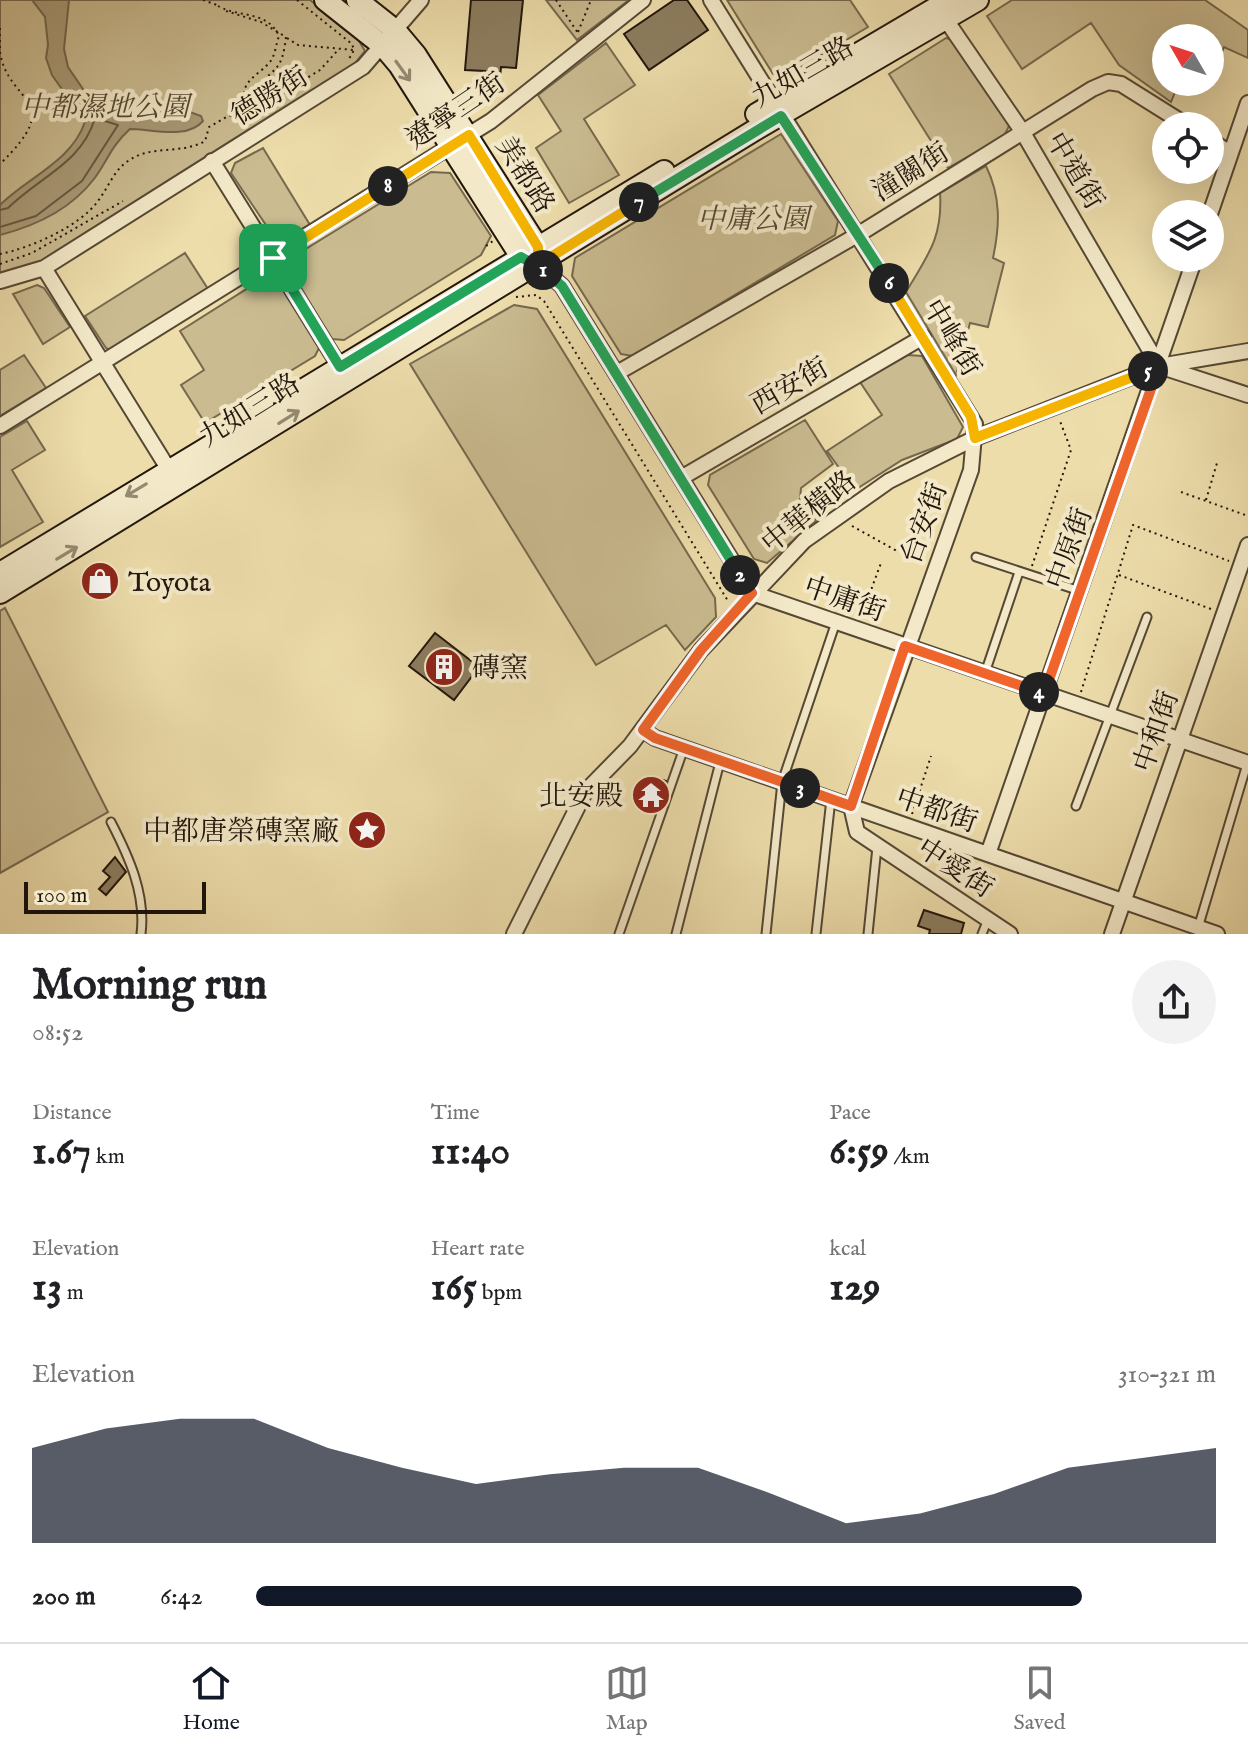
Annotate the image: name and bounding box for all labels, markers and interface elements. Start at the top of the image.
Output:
north arrow [1152,24,1224,96]
map controls [1152,24,1224,272]
street label: 九如三路 [746,30,861,116]
street label: 德勝街 [225,60,315,134]
one-way arrow [395,60,411,82]
street label: 遼寧三街 [400,66,513,158]
park label: 中都濕地公園 [21,91,193,126]
button: locate [1152,112,1224,184]
street label: 中道街 [1037,126,1110,216]
street label: 美都路 [487,130,561,220]
street label: 潼關街 [866,136,956,210]
pin: 8 [368,166,408,206]
text: 8 [384,172,392,200]
pin: 7 [619,182,659,222]
text: 7 [634,188,644,216]
button: layers [1152,200,1224,272]
park label: 中庸公園 [697,203,813,238]
pin [239,224,307,292]
icon: arrive [251,236,295,280]
pin: 1 [523,250,563,290]
text: 1 [539,256,547,284]
pin: 6 [869,263,909,303]
text: 6 [884,269,894,297]
street label: 中峰街 [914,293,987,383]
street label: 西安街 [745,351,835,423]
pin: 5 [1128,351,1168,391]
text: 5 [1144,357,1152,385]
street label: 九如三路 [194,367,307,456]
one-way arrow [277,409,300,425]
street label: 中華橫路 [755,464,864,562]
street label: 台安街 [895,478,956,569]
one-way arrow [125,483,148,499]
street label: 中原街 [1040,503,1101,594]
one-way arrow [55,544,78,560]
pin: 2 [720,555,760,595]
shop icon: Toyota [79,560,121,602]
text: 2 [735,561,745,589]
place label: Toyota [128,566,212,601]
street label: 中庸街 [799,570,890,631]
building icon: 磚窯 [423,646,465,688]
place label: 磚窯 [472,652,528,687]
pin: 4 [1019,672,1059,712]
text: 4 [1034,678,1044,706]
street label: 中和街 [1127,686,1188,777]
pin: 3 [780,768,820,808]
temple icon: 北安殿 [630,774,672,816]
text: 3 [796,774,804,802]
place label: 北安殿 [539,780,623,815]
street label: 中都街 [891,781,982,842]
place icon: 中都唐榮磚窯廠 [346,809,388,851]
place label: 中都唐榮磚窯廠 [143,815,339,850]
street label: 中愛街 [910,832,999,907]
scale bar [24,878,206,914]
text: 100 m [36,882,88,910]
text: Morning run [32,958,267,1014]
button: share [1132,960,1216,1044]
text: 08:52 [32,1016,83,1049]
text: Distance [32,1099,112,1127]
text: Time [431,1099,480,1127]
text: Pace [829,1099,871,1127]
text: 1.67 [32,1127,91,1178]
text: 11:40 [431,1127,510,1178]
text: 6:59 [829,1127,889,1178]
text: km [91,1143,125,1171]
text: /km [889,1143,930,1171]
text: Elevation [32,1235,119,1263]
text: Heart rate [431,1235,525,1263]
text: kcal [829,1235,866,1263]
text: 13 [32,1263,62,1314]
text: 165 [431,1263,477,1314]
text: 129 [829,1263,880,1314]
text: m [62,1279,84,1307]
text: bpm [477,1279,522,1307]
text: Elevation [32,1358,135,1391]
text: 310–321 m [1118,1358,1216,1391]
text: 200 m [32,1580,96,1613]
text: 6:42 [160,1580,203,1613]
tab: Home [182,1661,240,1737]
tab: Map [605,1661,649,1737]
tab: Saved [1014,1661,1066,1737]

